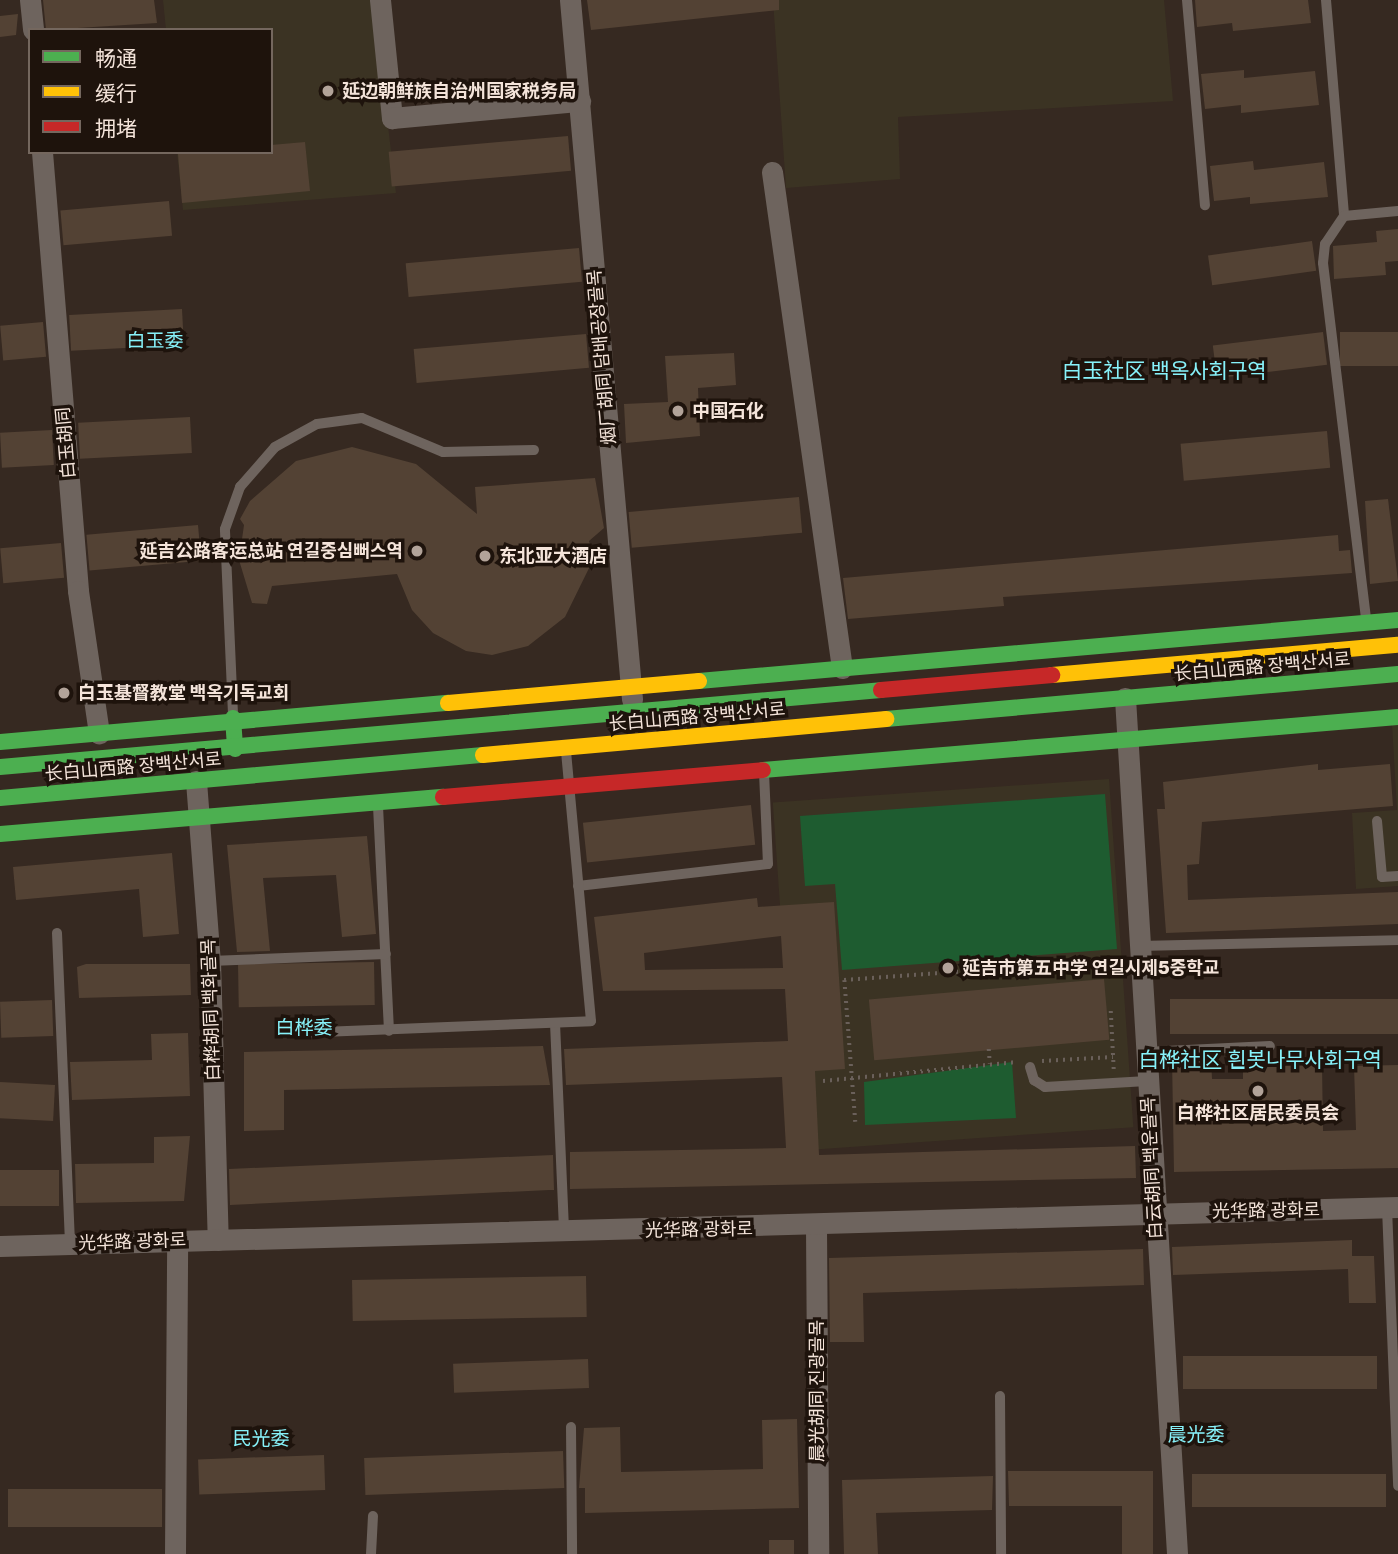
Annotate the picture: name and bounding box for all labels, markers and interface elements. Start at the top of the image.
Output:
legend [28,28,273,154]
text: 畅通 [95,46,137,71]
place label: 延边朝鲜族自治州国家税务局 [342,80,576,102]
text: 缓行 [95,81,137,106]
marker: 延边朝鲜族自治州国家税务局 [320,83,336,99]
text: 拥堵 [95,116,137,141]
street label: 烟厂胡同 담배공장골목 [584,269,620,445]
district label: 白玉委 [127,330,183,352]
district label: 白玉社区 백옥사회구역 [1061,358,1267,384]
place label: 中国石化 [692,400,764,422]
marker: 中国石化 [670,403,686,419]
street label: 白玉胡同 [52,406,80,480]
place label: 延吉公路客运总站 연길중심뻐스역 [139,540,403,562]
marker: 延吉公路客运总站 연길중심뻐스역 [409,543,425,559]
place label: 东北亚大酒店 [499,545,607,567]
marker: 东北亚大酒店 [477,548,493,564]
street label: 长白山西路 장백산서로 [1173,649,1351,685]
place label: 白玉基督教堂 백옥기독교회 [78,682,289,704]
marker: 白玉基督教堂 백옥기독교회 [56,685,72,701]
street label: 长白山西路 장백산서로 [608,699,786,735]
street label: 长白山西路 장백산서로 [44,749,222,785]
street label: 白桦胡同 백화골목 [198,938,224,1082]
place label: 延吉市第五中学 연길시제5중학교 [962,957,1219,979]
marker: 延吉市第五中学 연길시제5중학교 [940,960,956,976]
district label: 白桦委 [276,1017,332,1039]
district label: 白桦社区 흰봇나무사회구역 [1138,1047,1382,1073]
marker: 白桦社区居民委员会 [1250,1083,1266,1099]
street label: 白云胡同 백운골목 [1137,1096,1167,1240]
place label: 白桦社区居民委员会 [1177,1102,1339,1124]
street label: 光华路 광화로 [1212,1199,1320,1223]
street label: 光华路 광화로 [645,1218,753,1242]
street label: 光华路 광화로 [78,1229,186,1255]
street label: 晨光胡同 진광골목 [806,1320,828,1462]
district label: 晨光委 [1168,1424,1224,1446]
district label: 民光委 [233,1428,289,1450]

